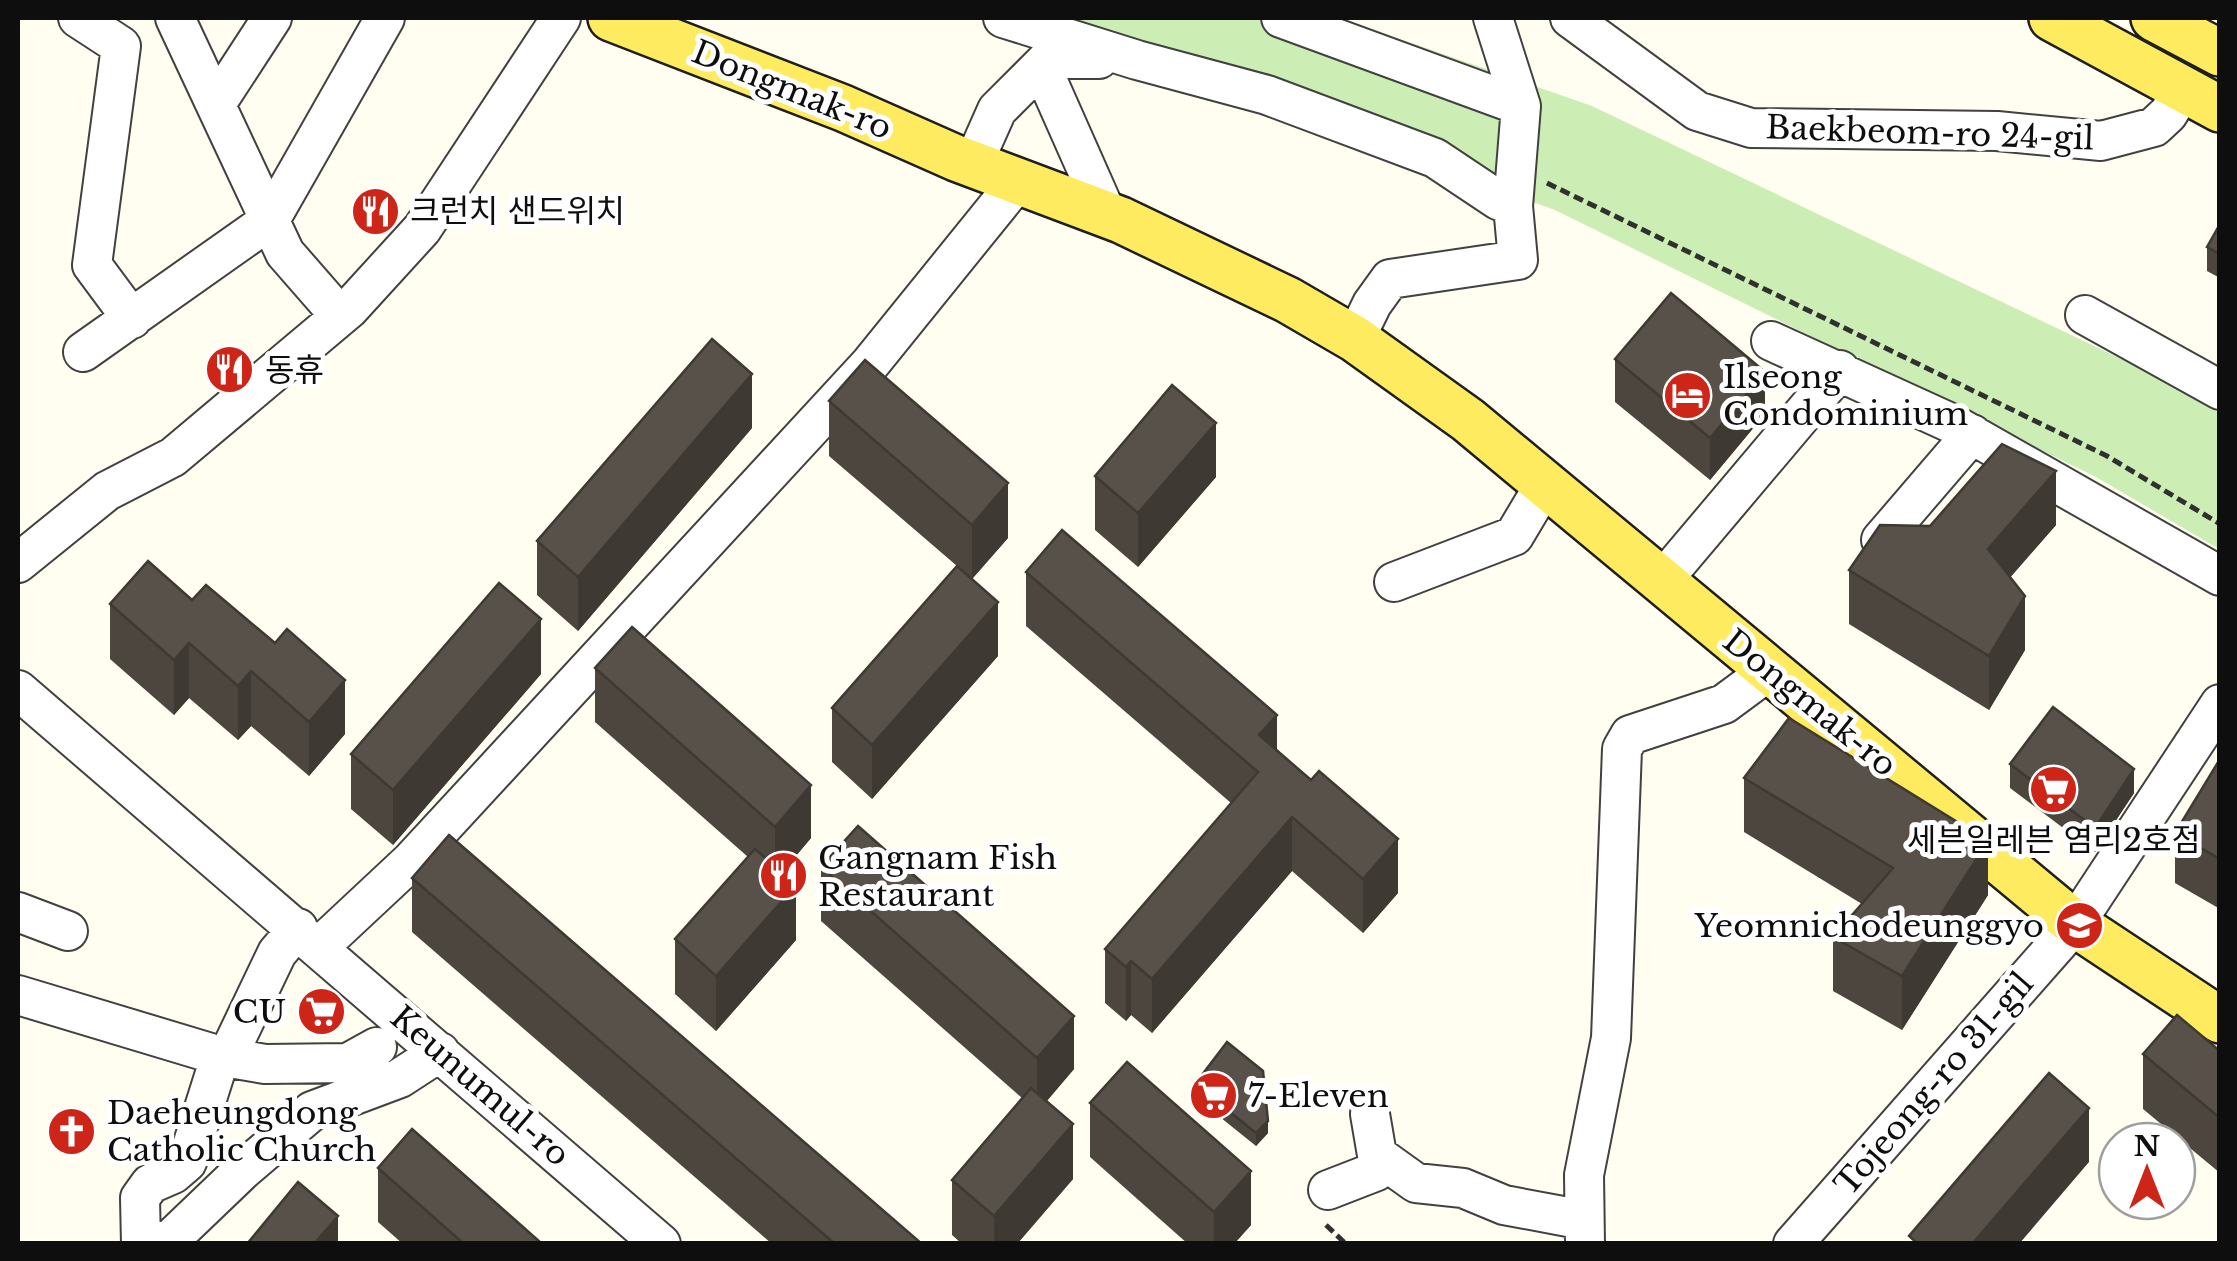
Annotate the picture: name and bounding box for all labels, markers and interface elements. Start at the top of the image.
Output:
street label: Dongmak-ro [686,32,898,148]
street label: Baekbeom-ro 24-gil [1765,107,2095,159]
restaurant icon: 크런치 샌드위치 [349,185,401,237]
place label: 크런치 샌드위치 [410,191,625,231]
restaurant icon: 동휴 [204,344,256,396]
place label: 동휴 [265,350,324,390]
place label: Ilseong Condominium [1723,357,1968,434]
hotel icon: Ilseong Condominium [1662,369,1714,421]
street label: Dongmak-ro [1715,621,1905,785]
supermarket icon: 세븐일레븐 염리2호점 [2028,764,2080,816]
place label: 세븐일레븐 염리2호점 [1907,820,2201,860]
place label: Gangnam Fish Restaurant [818,838,1057,915]
restaurant icon: Gangnam Fish Restaurant [757,850,809,902]
school or university icon: Yeomnichodeunggyo [2053,900,2105,952]
place label: Yeomnichodeunggyo [1694,906,2044,946]
street label: Tojeong-ro 31-gil [1826,964,2042,1204]
supermarket icon: CU [295,986,347,1038]
place label: CU [233,992,286,1032]
street label: Keunumul-ro [382,997,578,1175]
supermarket icon: 7-Eleven [1187,1070,1239,1122]
place label: 7-Eleven [1248,1076,1389,1116]
place label: Daeheungdong Catholic Church [107,1093,376,1170]
church icon: Daeheungdong Catholic Church [46,1105,98,1157]
north arrow [2097,1121,2197,1221]
text: N [2134,1129,2160,1164]

